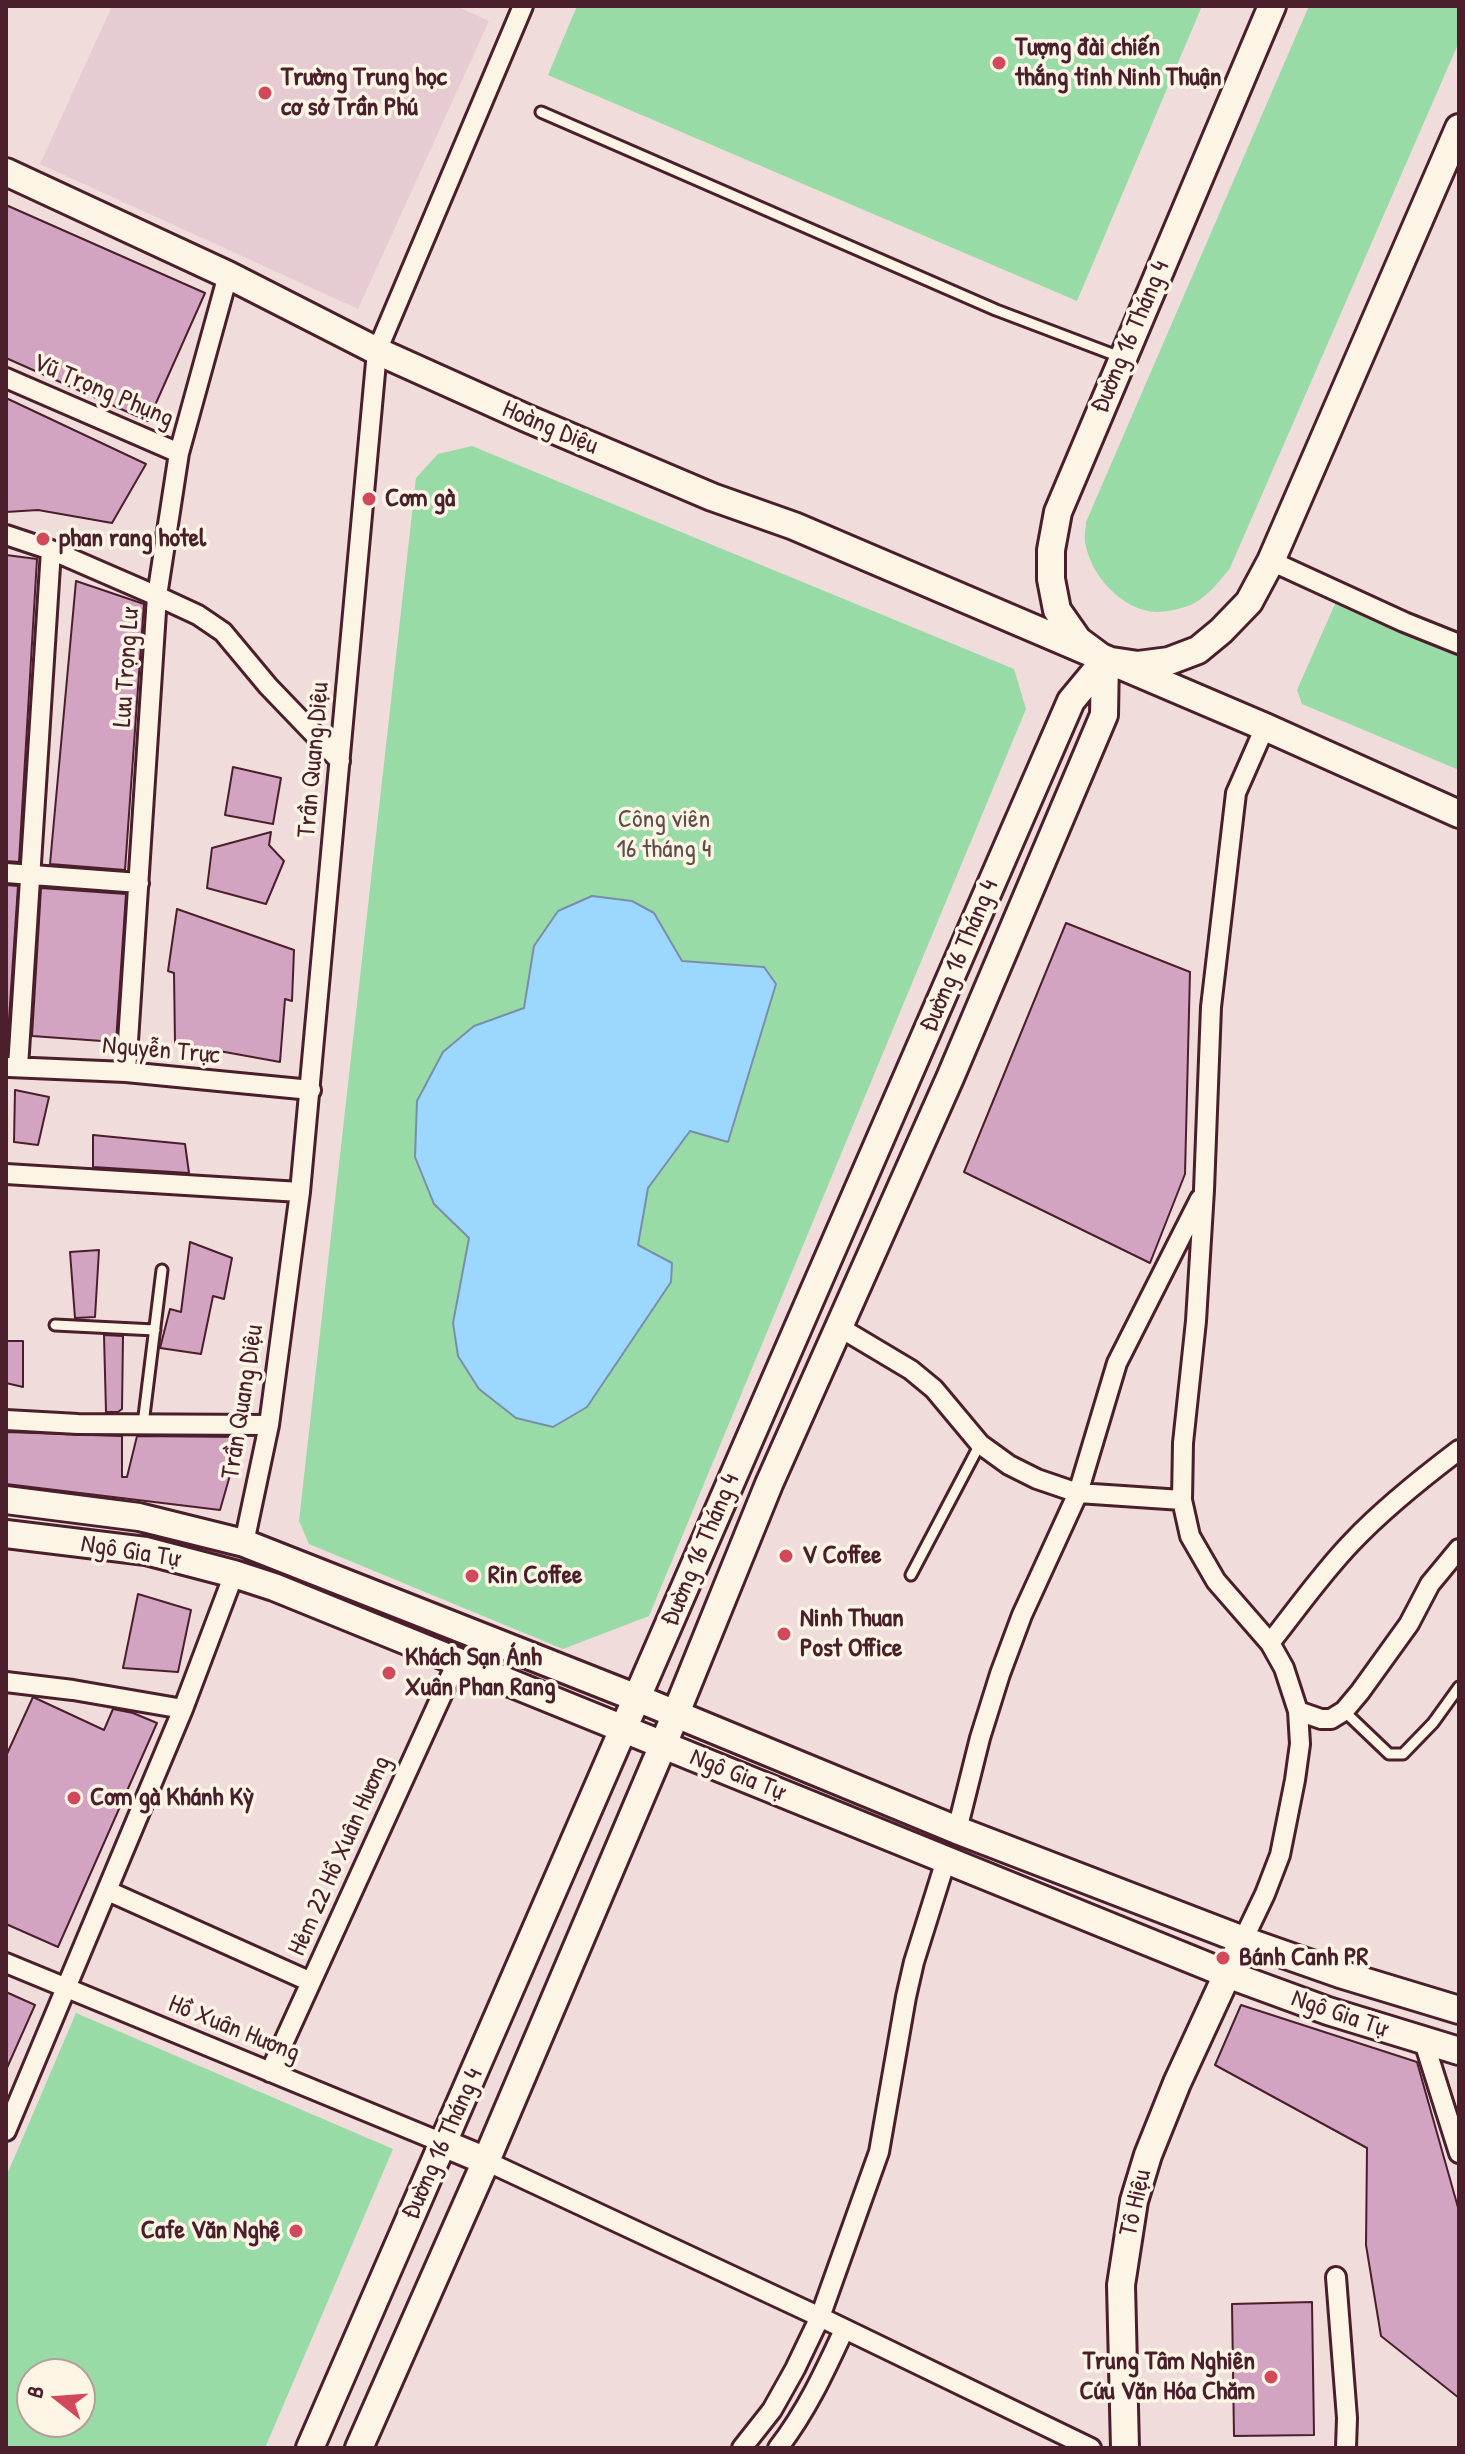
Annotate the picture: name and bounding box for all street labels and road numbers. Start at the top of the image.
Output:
street label: Đường 16 Tháng 4 [1085,256,1177,418]
street label: Vũ Trọng Phụng [28,347,178,435]
street label: Hoàng Diệu [497,394,603,462]
street label: Lưu Trọng Lư [107,608,147,728]
street label: Trần Quang Diệu [292,681,336,839]
street label: Đường 16 Tháng 4 [914,875,1006,1037]
street label: Nguyễn Trực [101,1030,221,1072]
street label: Trần Quang Diệu [215,1323,271,1481]
street label: Đường 16 Tháng 4 [655,1469,747,1631]
street label: Ngô Gia Tự [79,1529,181,1575]
street label: Ngô Gia Tự [685,1742,789,1808]
street label: Hẻm 22 Hồ Xuân Hương [282,1751,398,1961]
street label: Ngô Gia Tự [1287,1983,1391,2045]
street label: Hồ Xuân Hương [164,1989,304,2069]
street label: Đường 16 Tháng 4 [396,2063,490,2225]
street label: Tô Hiệu [1113,2167,1159,2239]

